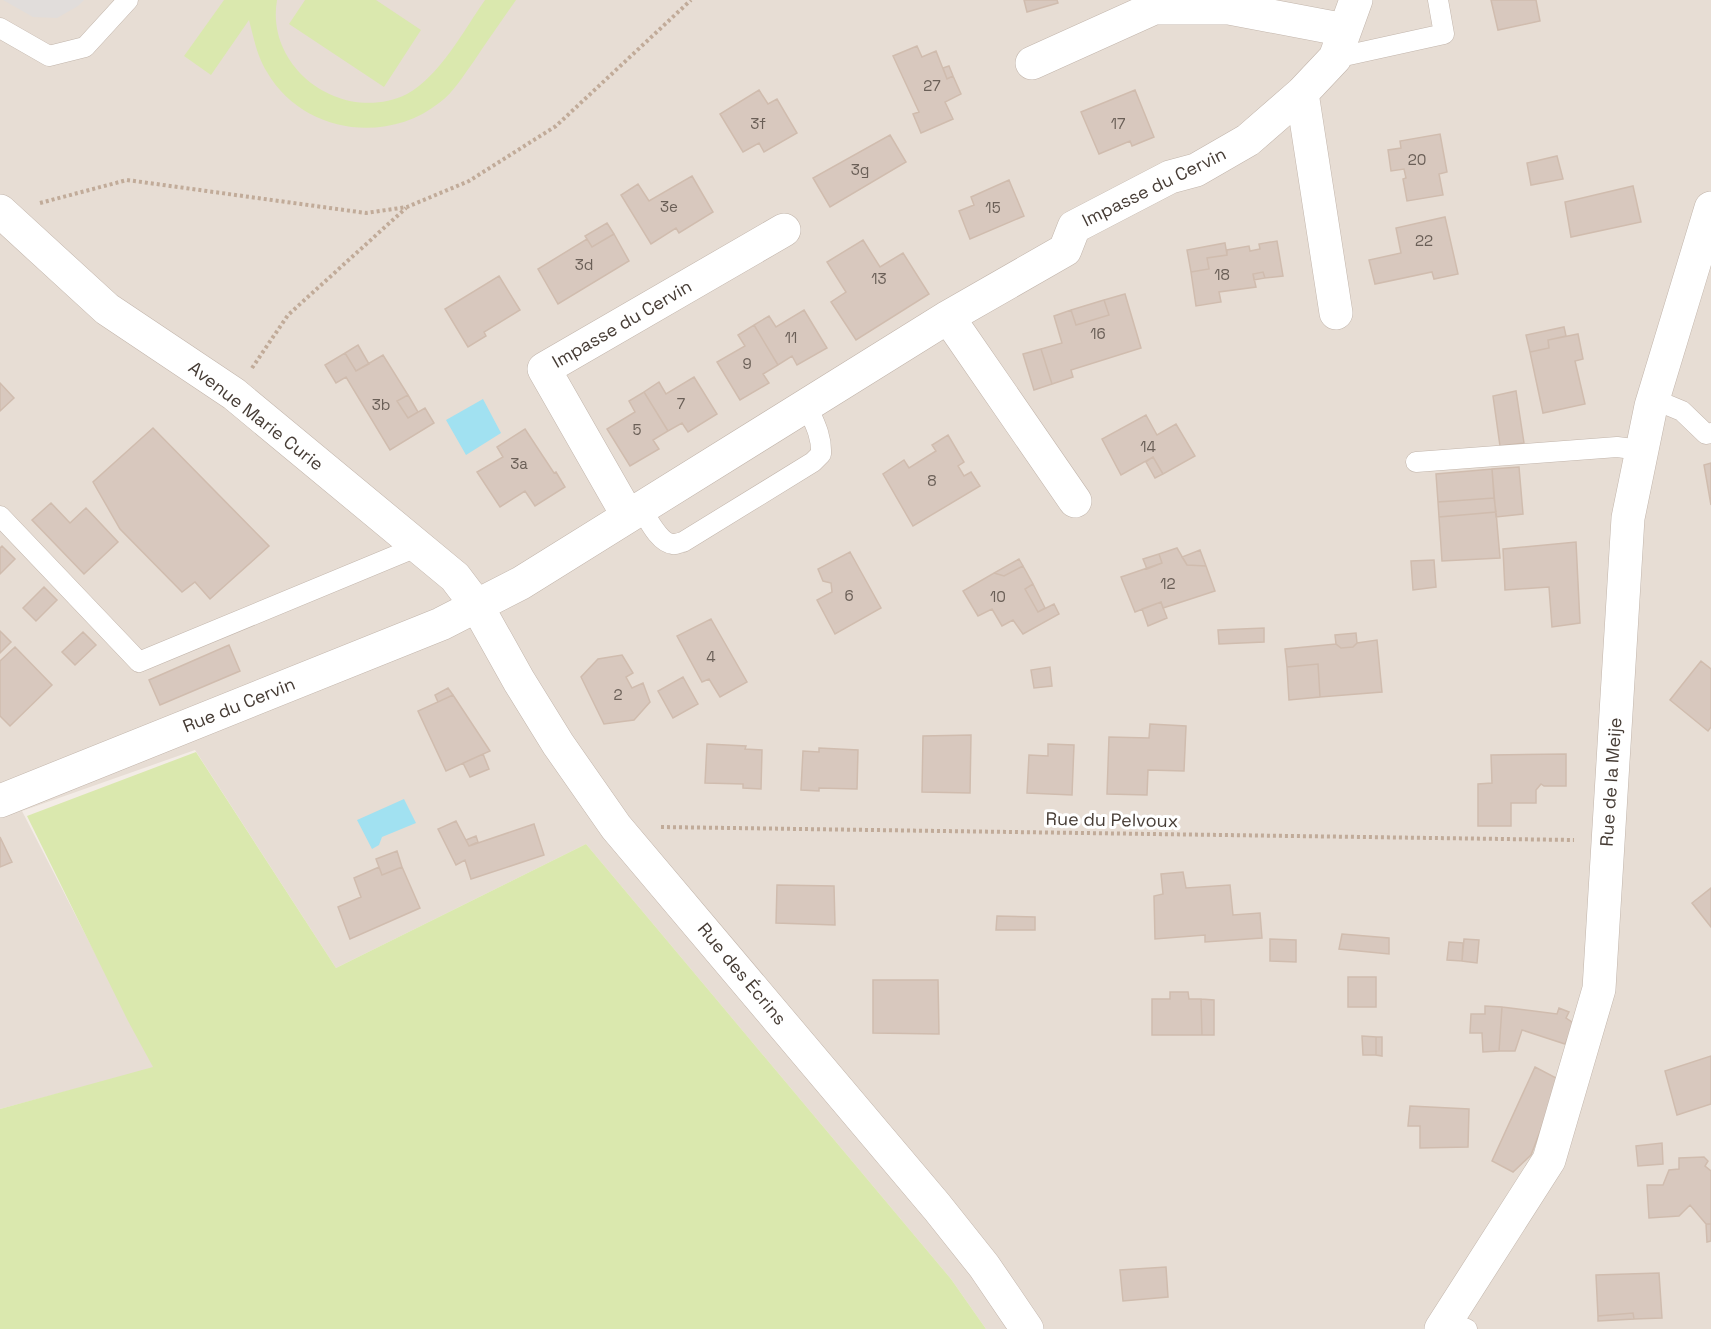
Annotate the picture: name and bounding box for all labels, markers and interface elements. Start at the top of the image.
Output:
house number: 27 [923,76,941,95]
house number: 3f [750,114,766,133]
house number: 17 [1111,114,1125,133]
street label: Impasse du Cervin [1078,142,1230,231]
house number: 20 [1408,150,1426,169]
house number: 3g [851,160,869,179]
house number: 3e [660,197,678,216]
house number: 15 [985,198,1001,217]
house number: 22 [1415,231,1433,250]
house number: 3d [575,255,593,274]
house number: 18 [1214,265,1230,284]
house number: 13 [871,269,887,288]
street label: Impasse du Cervin [548,274,696,373]
house number: 16 [1090,324,1106,343]
house number: 11 [785,328,797,347]
house number: 9 [742,354,752,373]
street label: Avenue Marie Curie [184,356,328,475]
house number: 7 [677,394,685,413]
house number: 3b [372,395,390,414]
house number: 5 [633,420,642,439]
house number: 14 [1140,437,1156,456]
house number: 3a [510,454,528,473]
house number: 8 [927,471,937,490]
house number: 12 [1160,574,1176,593]
house number: 6 [844,586,854,605]
house number: 10 [990,587,1006,606]
house number: 4 [706,647,716,666]
street label: Rue du Cervin [179,672,298,737]
house number: 2 [613,685,623,704]
street label: Rue de la Meije [1595,716,1626,847]
street label: Rue du Pelvoux [1045,807,1179,832]
street label: Rue des Écrins [693,918,792,1030]

